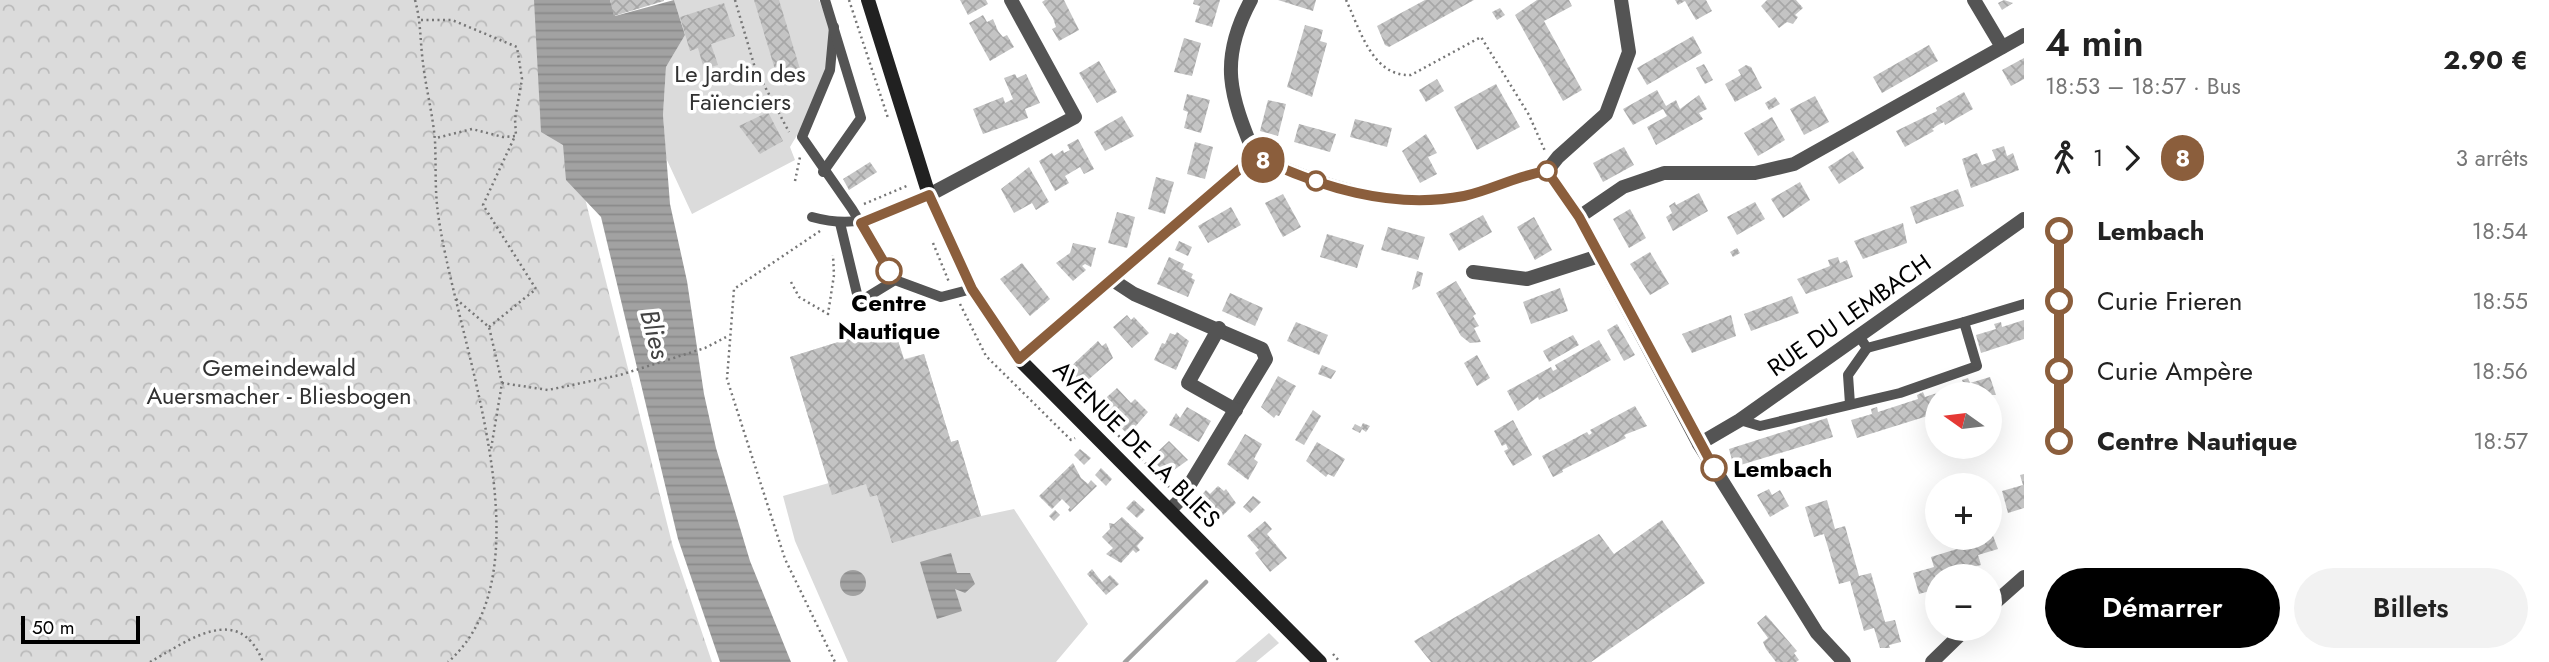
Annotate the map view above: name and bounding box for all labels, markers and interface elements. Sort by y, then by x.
text: 4 min [2045,15,2144,70]
text: 2.90 € [2443,41,2528,79]
park label: Le Jardin des Faïenciers [674,56,806,119]
text: 18:53 – 18:57 · Bus [2045,69,2241,103]
line badge: 8 [1240,137,1286,183]
icon: walk [2045,139,2083,177]
icon: forward [2113,139,2151,177]
text: 8 [2175,140,2190,175]
text: 1 [2093,141,2103,175]
text: 3 arrêts [2455,141,2528,175]
text: 8 [1255,142,1271,177]
unlabelled marker [1537,161,1557,181]
unlabelled marker [1306,171,1326,191]
text: Lembach [2097,212,2205,250]
text: 18:54 [2472,214,2528,248]
street label: RUE DU LEMBACH [1760,245,1938,385]
marker: Centre Nautique [876,258,902,284]
text: Curie Frieren [2097,282,2242,320]
text: 18:55 [2472,284,2528,318]
place label: Centre Nautique [838,285,940,348]
water label: Blies [630,305,680,364]
park label: Gemeindewald Auersmacher - Bliesbogen [146,350,412,413]
street label: AVENUE DE LA BLIES [1045,352,1229,536]
text: Curie Ampère [2097,352,2253,390]
text: 18:56 [2472,354,2528,388]
north arrow [1925,382,2002,458]
map controls [1925,382,2002,641]
text: Centre Nautique [2097,422,2297,460]
text: 18:57 [2473,424,2528,458]
place label: Lembach [1733,451,1832,486]
marker: Lembach [1701,455,1727,481]
button: + [1925,473,2002,550]
button: − [1925,564,2002,641]
button: Démarrer [2045,568,2280,648]
button: Billets [2294,568,2528,648]
scale bar [21,613,140,645]
text: 50 m [32,614,75,641]

